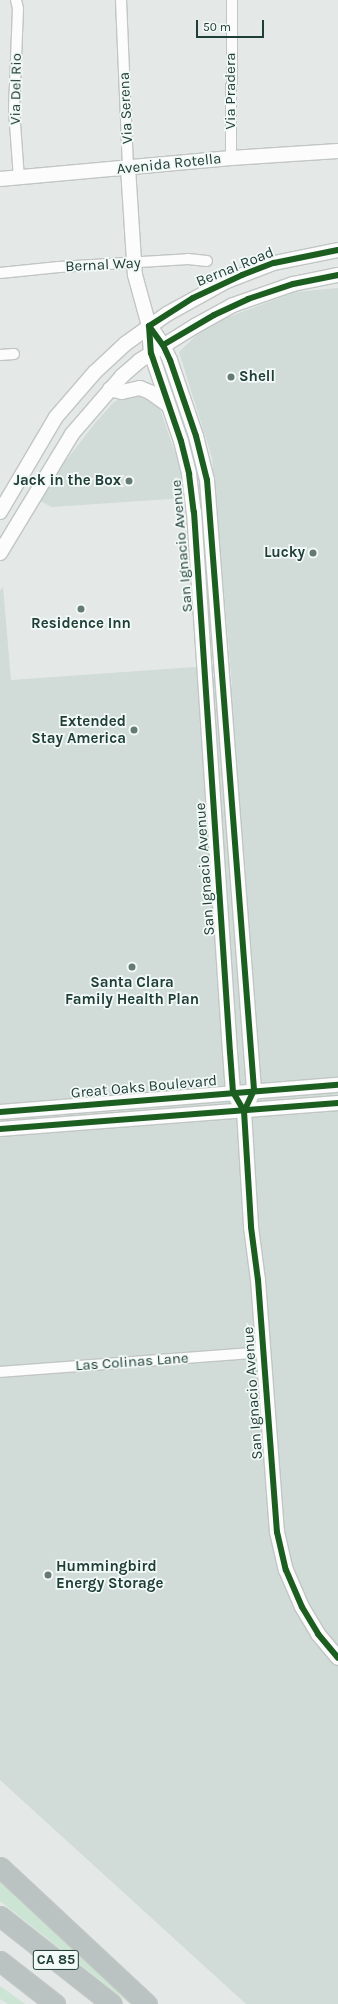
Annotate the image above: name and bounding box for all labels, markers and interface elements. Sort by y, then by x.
scale bar [198,12,266,38]
text: 50 m [203,20,231,34]
street label: Via Del Rio [6,53,26,125]
street label: Via Pradera [222,53,240,129]
street label: Via Serena [115,72,137,144]
street label: Avenida Rotella [116,150,222,178]
street label: Bernal Road [194,243,276,291]
street label: Bernal Way [65,254,141,276]
place label: Shell [239,368,275,386]
marker: Shell [226,372,236,382]
place label: Jack in the Box [13,472,121,490]
marker: Jack in the Box [124,476,134,486]
street label: San Ignacio Avenue [167,479,197,613]
place label: Lucky [264,544,305,562]
marker: Lucky [308,548,318,558]
marker: Residence Inn [76,604,86,614]
place label: Residence Inn [31,615,131,633]
place label: Extended Stay America [31,712,126,747]
marker: Extended Stay America [129,725,139,735]
street label: San Ignacio Avenue [191,802,219,936]
marker: Santa Clara Family Health Plan [127,962,137,972]
place label: Santa Clara Family Health Plan [65,973,199,1008]
street label: Great Oaks Boulevard [70,1072,218,1102]
street label: San Ignacio Avenue [239,1326,267,1460]
street label: Las Colinas Lane [75,1349,189,1375]
place label: Hummingbird Energy Storage [56,1557,163,1592]
marker: Hummingbird Energy Storage [43,1570,53,1580]
road number: CA 85 [32,1948,80,1972]

